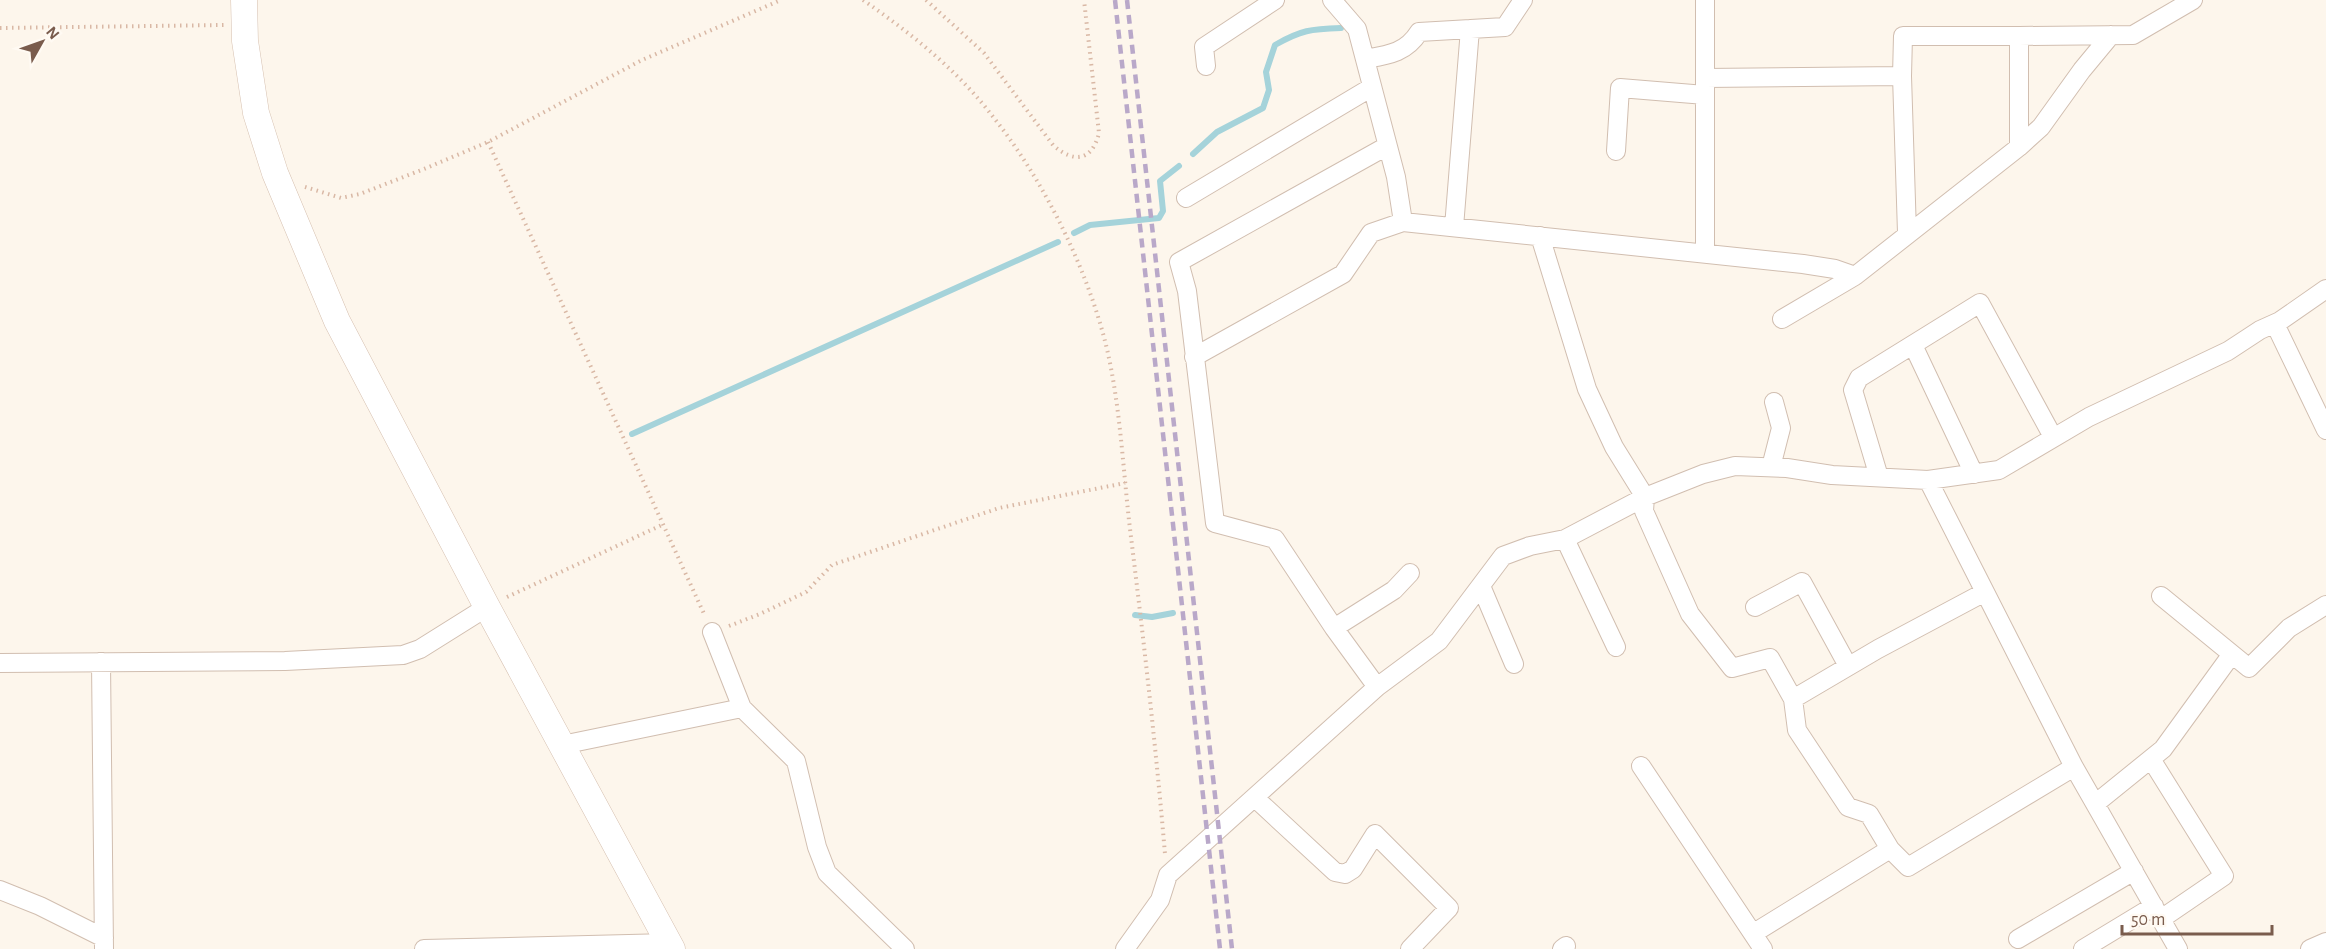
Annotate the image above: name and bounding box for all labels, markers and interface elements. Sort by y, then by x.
north arrow [12,12,72,72]
text: N [43,24,62,42]
scale bar [2122,898,2272,936]
text: 50 m [2131,911,2165,929]

